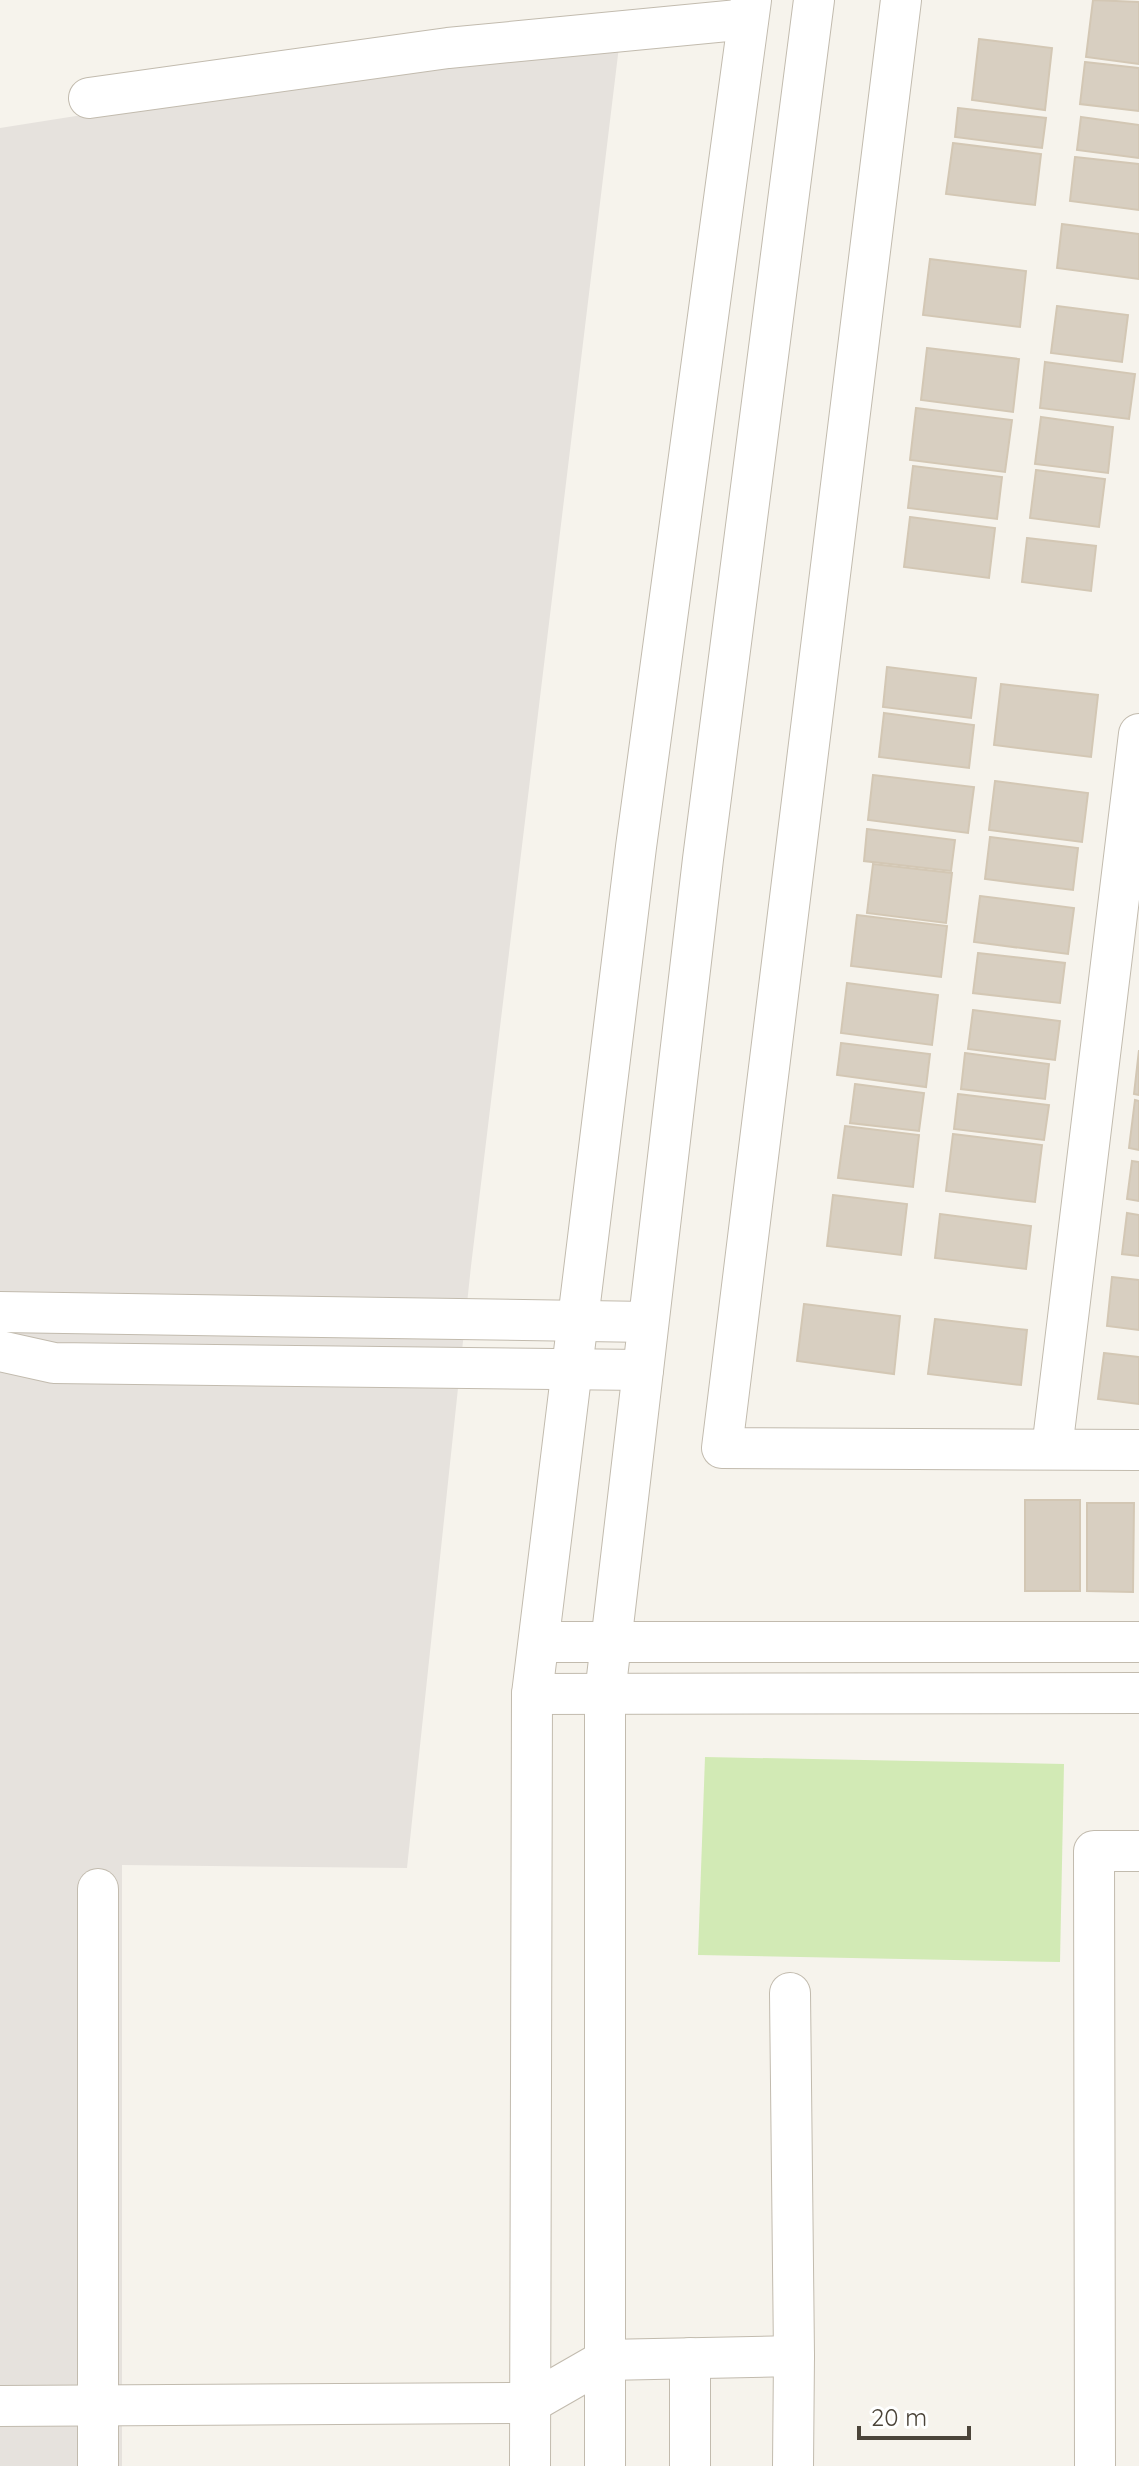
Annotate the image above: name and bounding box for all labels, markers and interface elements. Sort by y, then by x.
scale bar [859,2390,969,2440]
text: 20 m [871,2402,927,2432]

